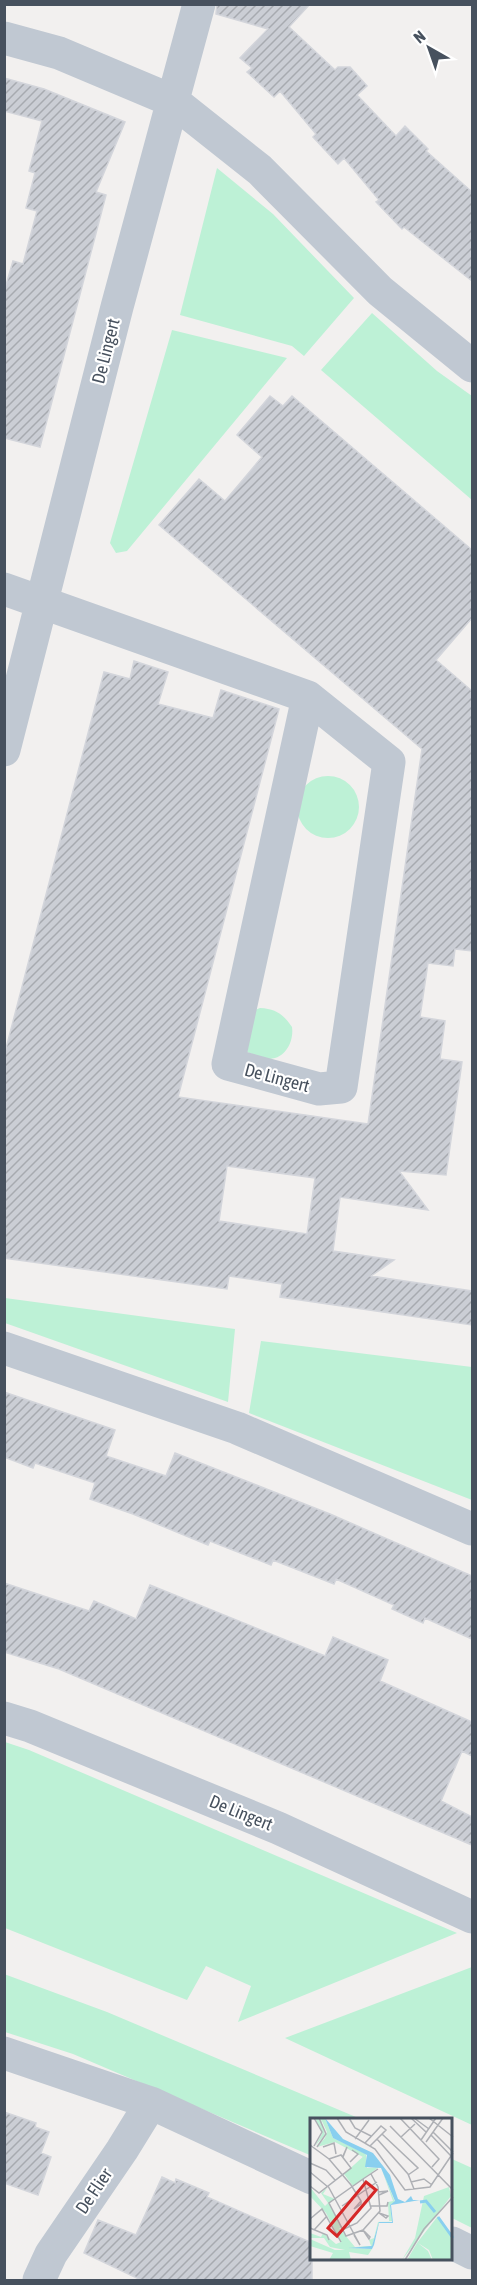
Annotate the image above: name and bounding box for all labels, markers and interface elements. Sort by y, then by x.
north arrow [399,18,459,78]
text: N [410,27,429,46]
street label: De Lingert [87,316,124,386]
street label: De Lingert [242,1059,312,1096]
street label: De Lingert [206,1790,276,1835]
inset map [310,2118,453,2261]
street label: De Flier [71,2163,117,2217]

